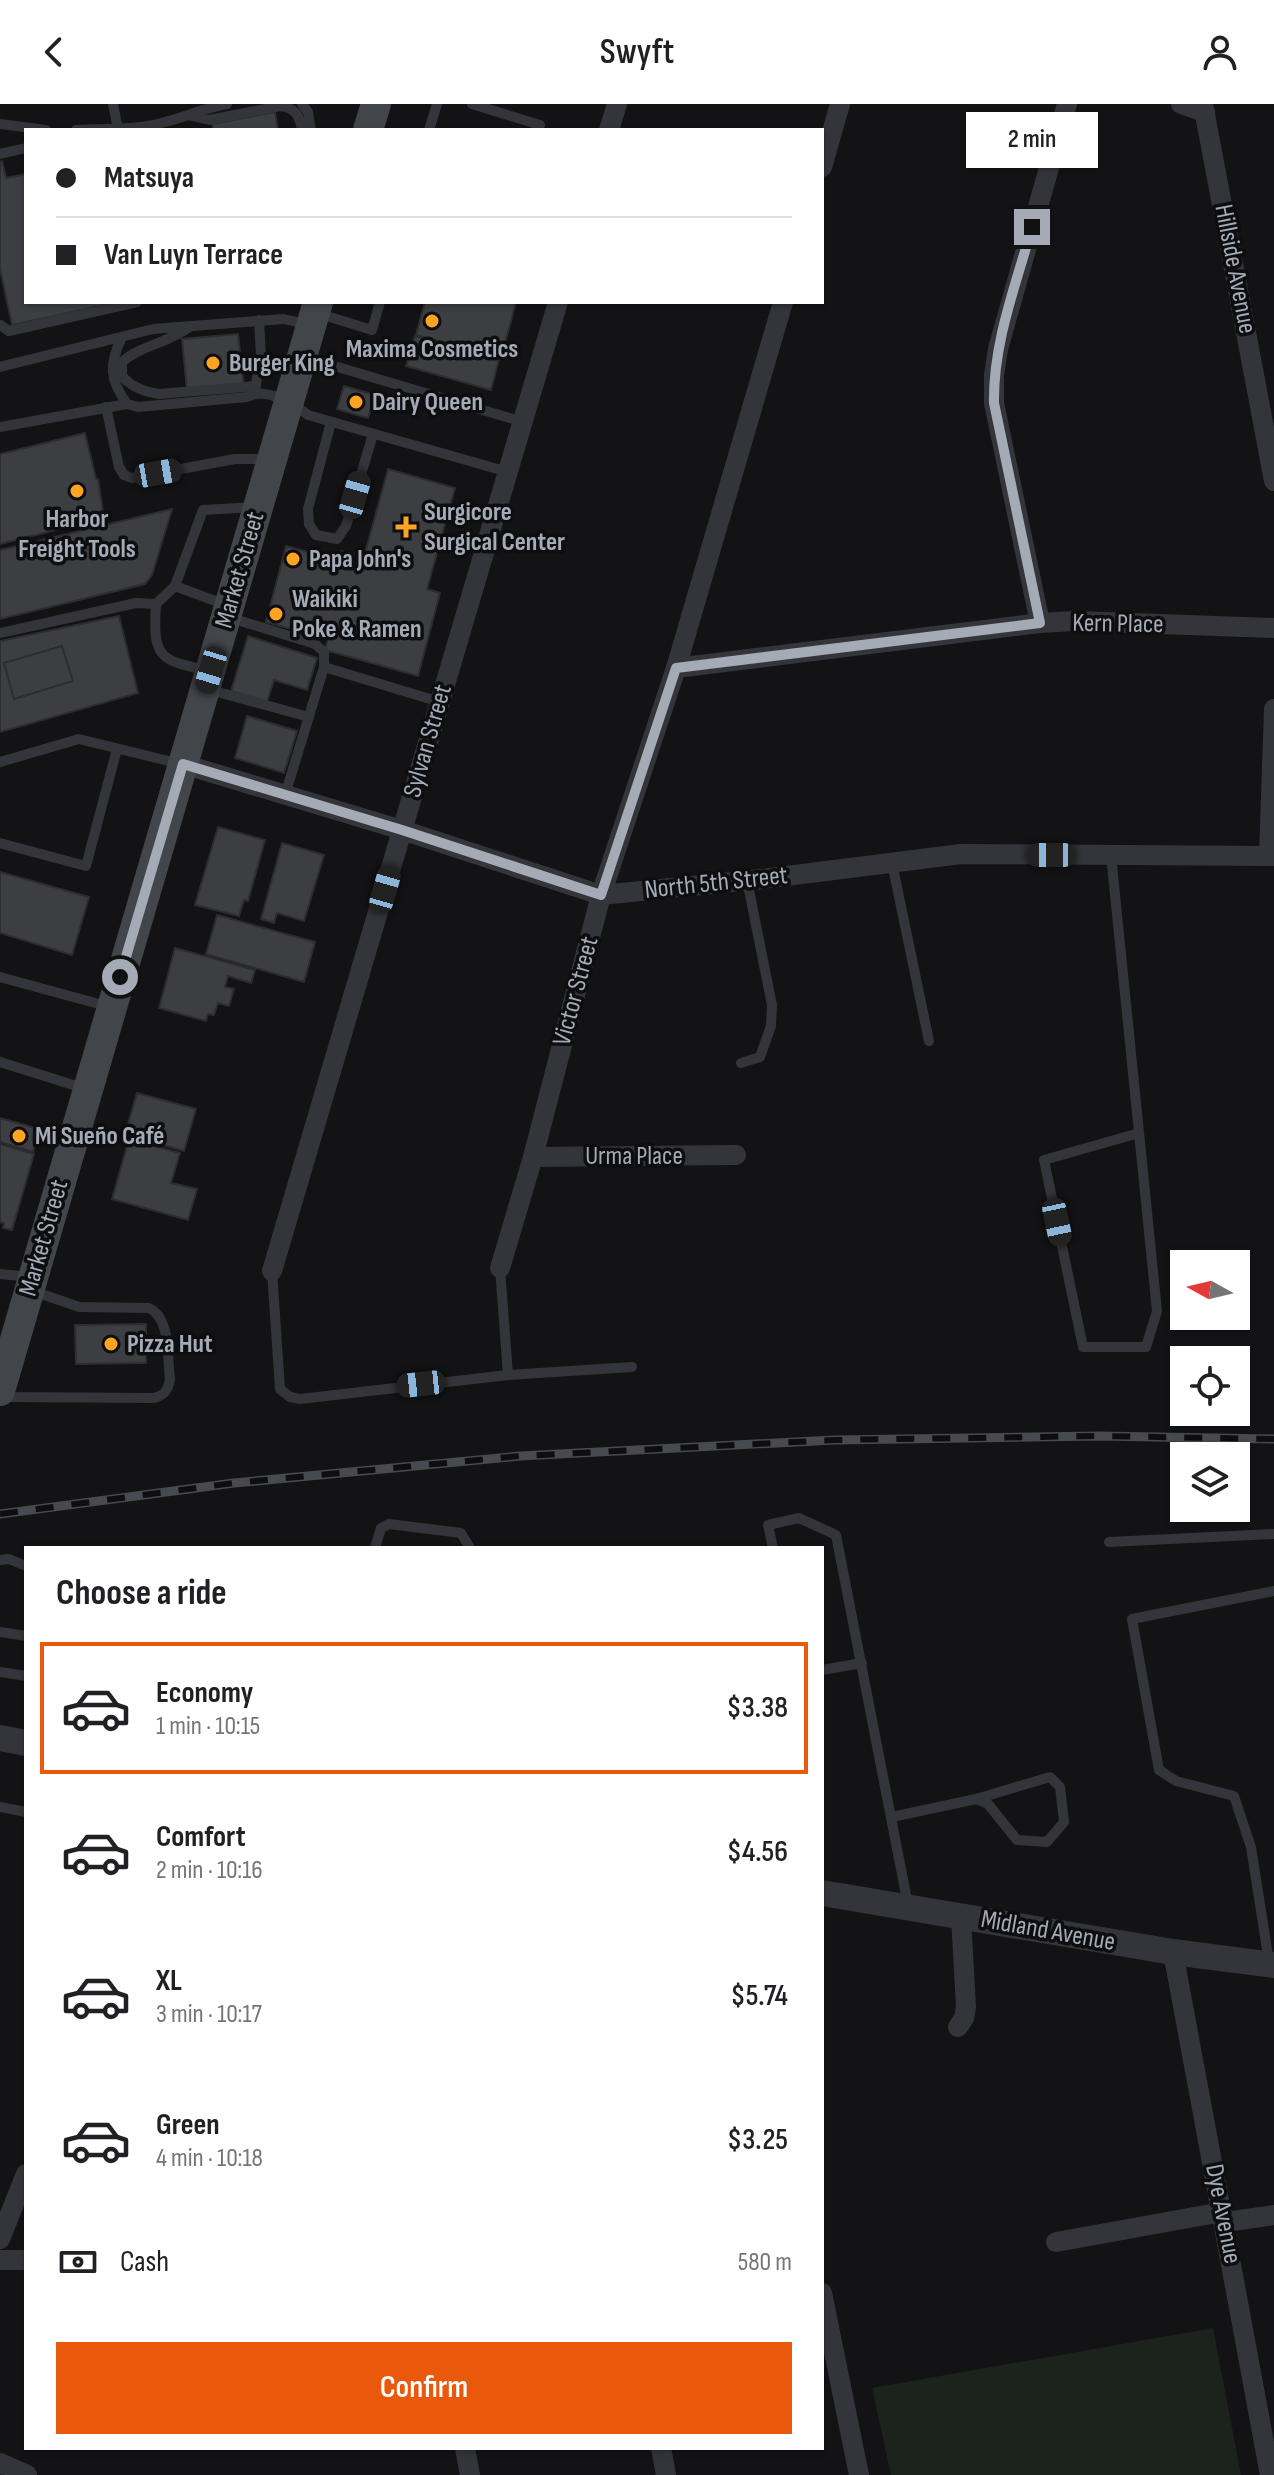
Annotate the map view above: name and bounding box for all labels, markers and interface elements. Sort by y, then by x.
icon: back [32,30,76,74]
icon: person [1198,30,1242,74]
text: Swyft [600,31,674,74]
callout: 2 min [966,111,1098,167]
text: 2 min [1008,124,1056,155]
text: Matsuya [104,160,194,196]
street label: Hillside Avenue [1207,202,1263,336]
route end [1014,209,1050,245]
text: Van Luyn Terrace [104,237,283,273]
marker: Maxima Cosmetics [423,312,441,330]
place label: Maxima Cosmetics [346,334,518,365]
place label: Burger King [229,348,335,379]
marker: Burger King [204,354,222,372]
place label: Dairy Queen [372,387,483,418]
marker: Dairy Queen [347,393,365,411]
car [132,457,184,489]
car [337,469,373,521]
marker: Harbor Freight Tools [68,482,86,500]
place label: Surgicore Surgical Center [424,497,565,558]
place label: Harbor Freight Tools [18,504,136,565]
street label: Market Street [209,508,271,632]
marker: Surgicore Surgical Center [395,516,417,538]
place label: Papa John's [309,544,411,575]
marker: Papa John's [284,550,302,568]
place label: Waikiki Poke & Ramen [292,584,422,645]
marker: Waikiki Poke & Ramen [267,605,285,623]
street label: Kern Place [1072,608,1164,640]
car [193,644,229,696]
street label: Sylvan Street [397,681,459,801]
car [1027,843,1075,867]
street label: North 5th Street [643,860,789,906]
car [367,863,403,915]
street label: Victor Street [547,933,605,1049]
route start [102,959,138,995]
place label: Mi Sueño Café [35,1121,164,1152]
marker: Mi Sueño Café [10,1127,28,1145]
street label: Urma Place [585,1141,683,1172]
street label: Market Street [13,1176,75,1300]
car [1040,1196,1074,1248]
north arrow [1170,1250,1250,1330]
map controls [1170,1250,1250,1522]
place label: Pizza Hut [127,1329,213,1360]
marker: Pizza Hut [102,1335,120,1353]
button: locate [1170,1346,1250,1426]
car [396,1370,446,1398]
button: layers [1170,1442,1250,1522]
text: Choose a ride [56,1572,227,1615]
icon: car [60,1672,132,1744]
text: Economy [156,1675,253,1711]
text: $3.38 [727,1690,788,1726]
text: 1 min · 10:15 [156,1711,260,1742]
icon: car [60,1816,132,1888]
text: Comfort [156,1819,246,1855]
text: $4.56 [727,1834,788,1870]
text: 2 min · 10:16 [156,1855,263,1886]
street label: Midland Avenue [979,1904,1117,1958]
icon: car [60,1960,132,2032]
text: XL [156,1963,182,1999]
text: $5.74 [731,1978,788,2014]
text: 3 min · 10:17 [156,1999,262,2030]
icon: car [60,2104,132,2176]
text: Green [156,2107,220,2143]
text: $3.25 [727,2122,788,2158]
text: 4 min · 10:18 [156,2143,263,2174]
street label: Dye Avenue [1198,2162,1248,2266]
icon: cash [56,2240,100,2284]
text: Cash [120,2244,169,2280]
text: 580 m [738,2247,792,2278]
button: Confirm [56,2342,792,2434]

